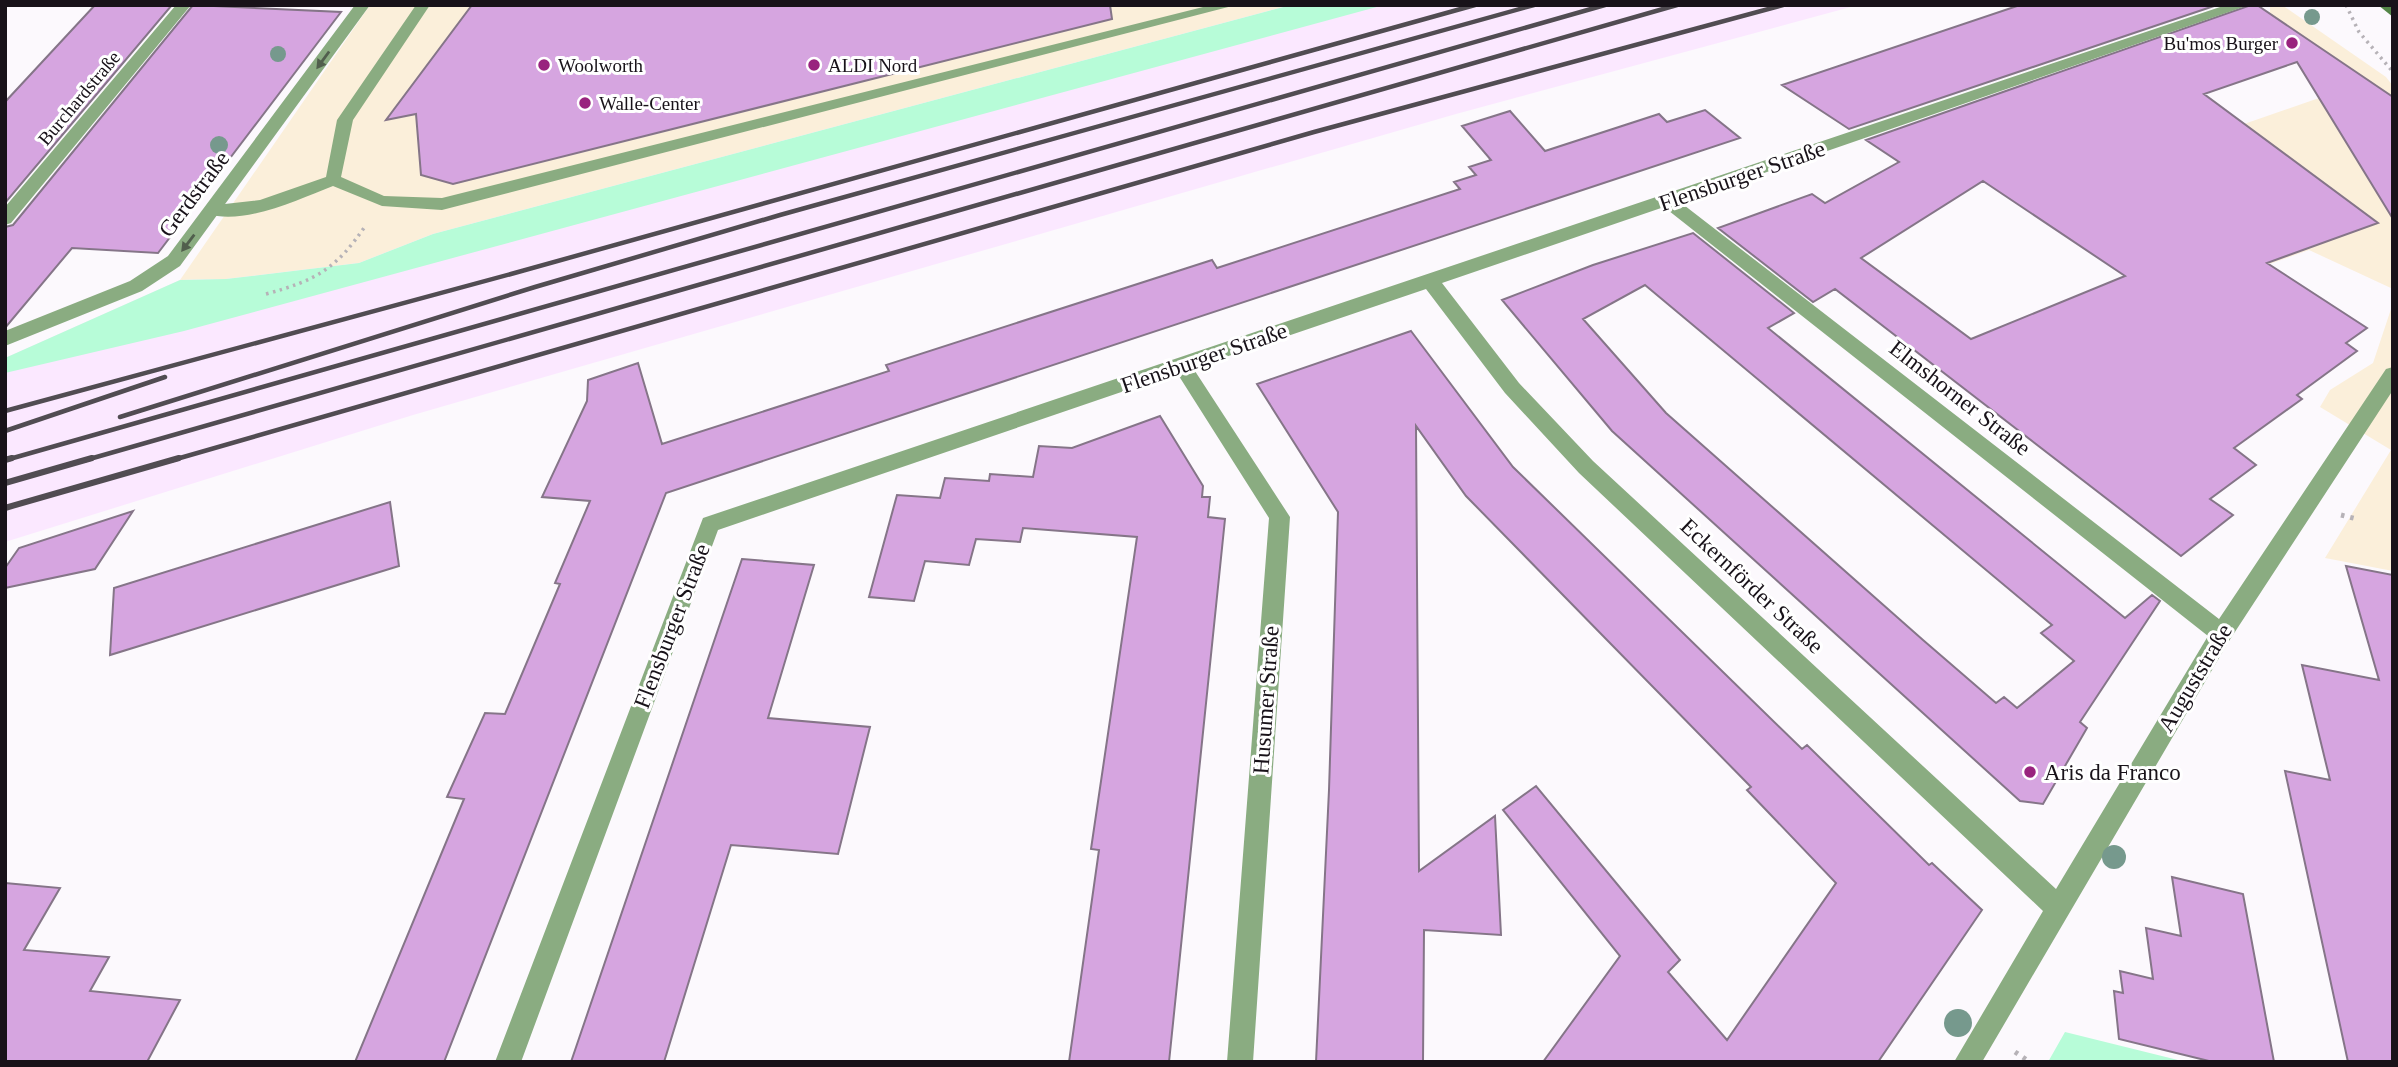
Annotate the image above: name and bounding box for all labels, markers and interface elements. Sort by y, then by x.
place label: Bu'mos Burger [2164,33,2279,54]
marker: Bu'mos Burger [2284,35,2300,51]
street label: Burchardstraße [34,47,124,149]
one-way arrow [316,51,330,69]
place label: Woolworth [558,55,644,76]
place label: ALDI Nord [828,55,918,76]
marker: Woolworth [536,57,552,73]
marker: ALDI Nord [806,57,822,73]
place label: Walle-Center [599,93,700,114]
marker: Walle-Center [577,95,593,111]
street label: Flensburger Straße [1656,136,1828,216]
street label: Gerdstraße [154,146,234,242]
one-way arrow [181,234,195,253]
street label: Flensburger Straße [1118,318,1290,398]
street label: Elmshorner Straße [1885,335,2035,461]
street label: Eckernförder Straße [1676,513,1828,659]
street label: Flensburger Straße [629,540,715,712]
street label: Auguststraße [2153,620,2237,736]
street label: Husumer Straße [1248,625,1284,775]
place label: Aris da Franco [2044,760,2181,785]
marker: Aris da Franco [2022,764,2038,780]

